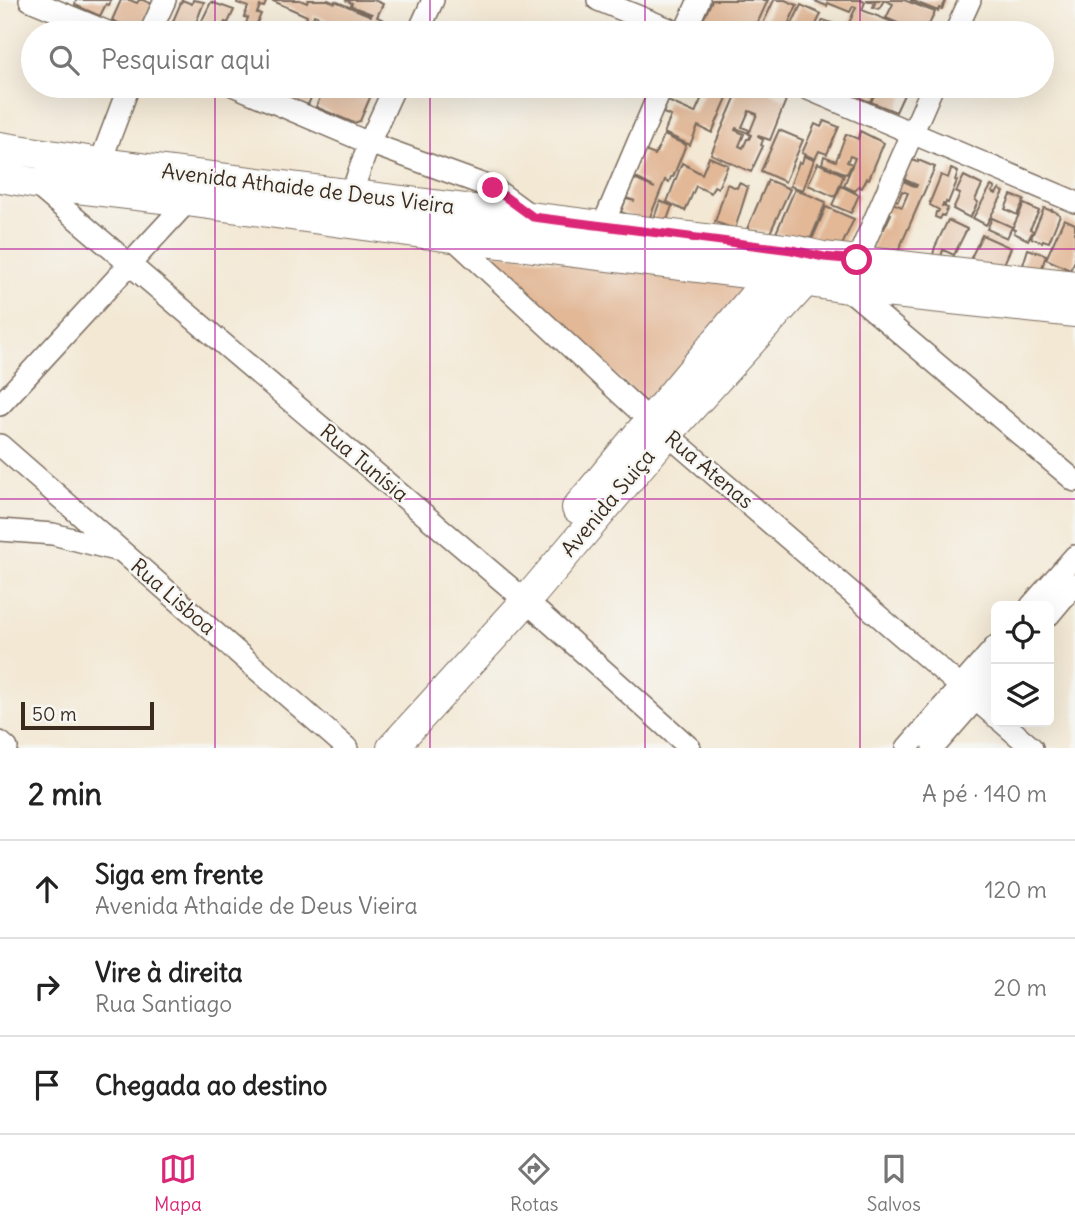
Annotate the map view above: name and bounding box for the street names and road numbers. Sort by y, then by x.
street label: Avenida Athaide de Deus Vieira [160,157,456,220]
street label: Rua Tunísia [315,418,414,507]
street label: Rua Atenas [659,425,759,515]
street label: Avenida Suiça [555,443,660,562]
street label: Rua Lisboa [125,552,221,641]

